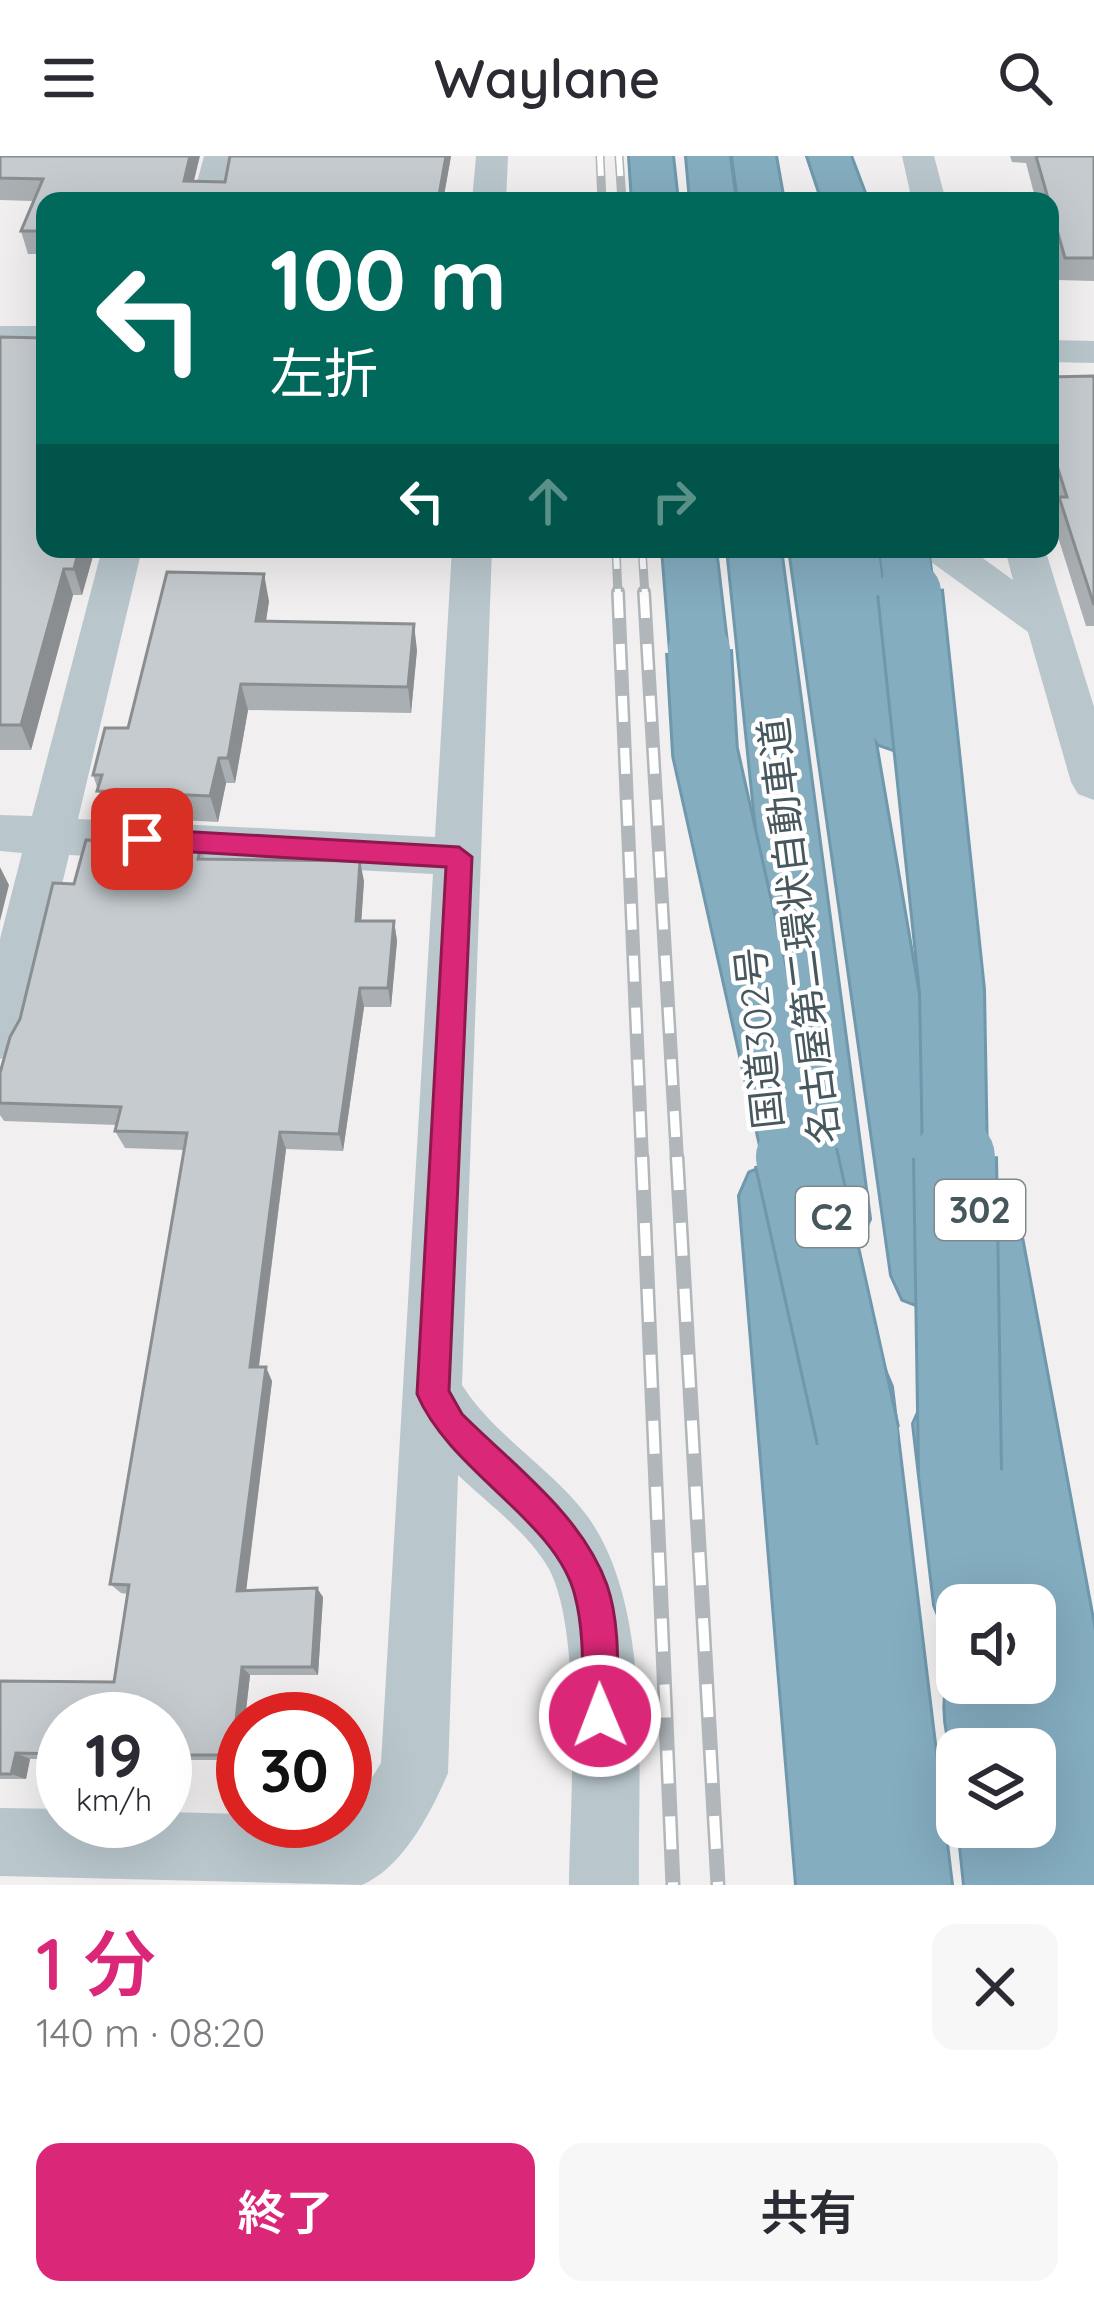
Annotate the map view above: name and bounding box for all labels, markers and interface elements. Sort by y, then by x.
text: Waylane [434,44,660,112]
icon: menu [36,45,102,111]
icon: search [992,45,1058,111]
text: 100 m [270,226,507,331]
icon: left [72,240,228,396]
text: 左折 [270,339,378,407]
icon: left [389,468,455,534]
icon: ahead [515,468,581,534]
icon: right [641,468,707,534]
street label: 名古屋第二環状自動車道 [748,715,849,1147]
pin [91,788,193,890]
icon: arrive [109,806,175,872]
street label: 国道302号 [725,945,792,1131]
road number: 302 [935,1180,1025,1240]
road number: C2 [796,1187,868,1247]
map controls [936,1584,1056,1848]
button: sound [936,1584,1056,1704]
position arrow [537,1653,663,1779]
speed limit sign: 30 [216,1692,372,1848]
text: 19 [85,1717,143,1792]
button: layers [936,1728,1056,1848]
text: km/h [76,1781,152,1819]
text: 1 分 [36,1918,156,2008]
button: close [932,1924,1058,2050]
text: 140 m · 08:20 [36,2008,265,2057]
button: 終了 [36,2143,535,2281]
button: 共有 [559,2143,1058,2281]

